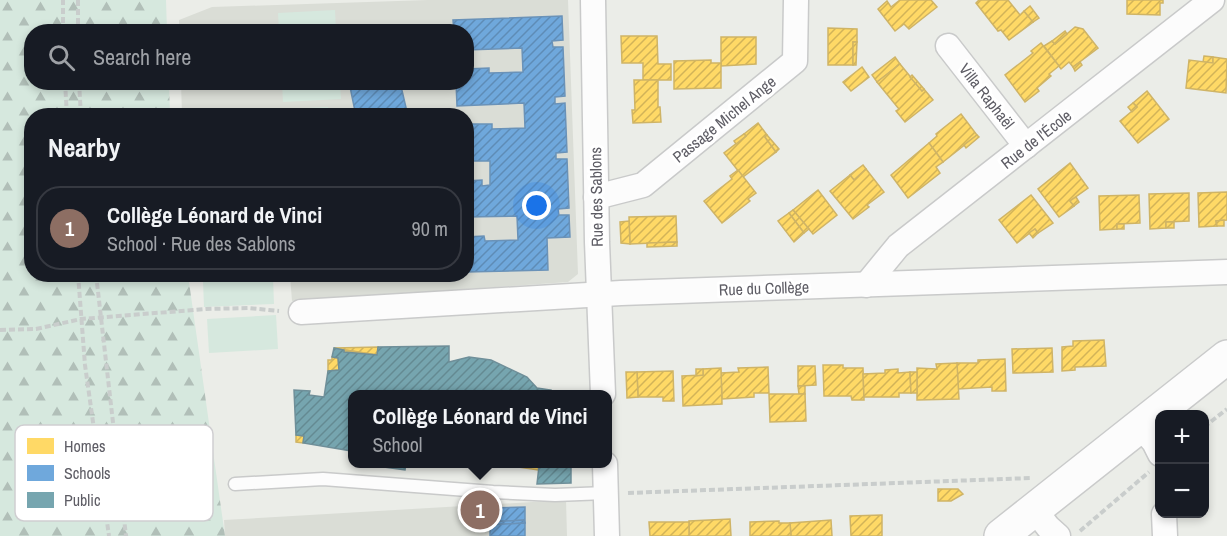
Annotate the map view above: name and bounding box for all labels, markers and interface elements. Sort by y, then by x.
search box [24,24,474,90]
icon: search [45,41,78,74]
text: Search here [93,42,191,72]
street label: Villa Raphaël [954,59,1020,133]
street label: Passage Michel Ange [668,71,780,167]
street label: Rue de l'École [996,104,1076,174]
text: Nearby [48,130,120,165]
street label: Rue des Sablons [584,147,608,247]
your location [522,191,551,220]
text: Collège Léonard de Vinci [107,200,322,230]
text: 1 [65,215,74,242]
text: 90 m [412,215,448,242]
text: School · Rue des Sablons [107,230,296,257]
street label: Rue du Collège [718,275,810,301]
popup [348,390,612,468]
text: Collège Léonard de Vinci [372,401,588,431]
map controls [1155,410,1209,518]
button: + [1155,410,1209,464]
legend [15,425,213,521]
text: School [372,431,423,458]
text: Homes [64,435,106,457]
text: Schools [64,462,111,484]
button: − [1155,464,1209,518]
pin: 1 [460,488,500,532]
text: Public [64,489,101,511]

